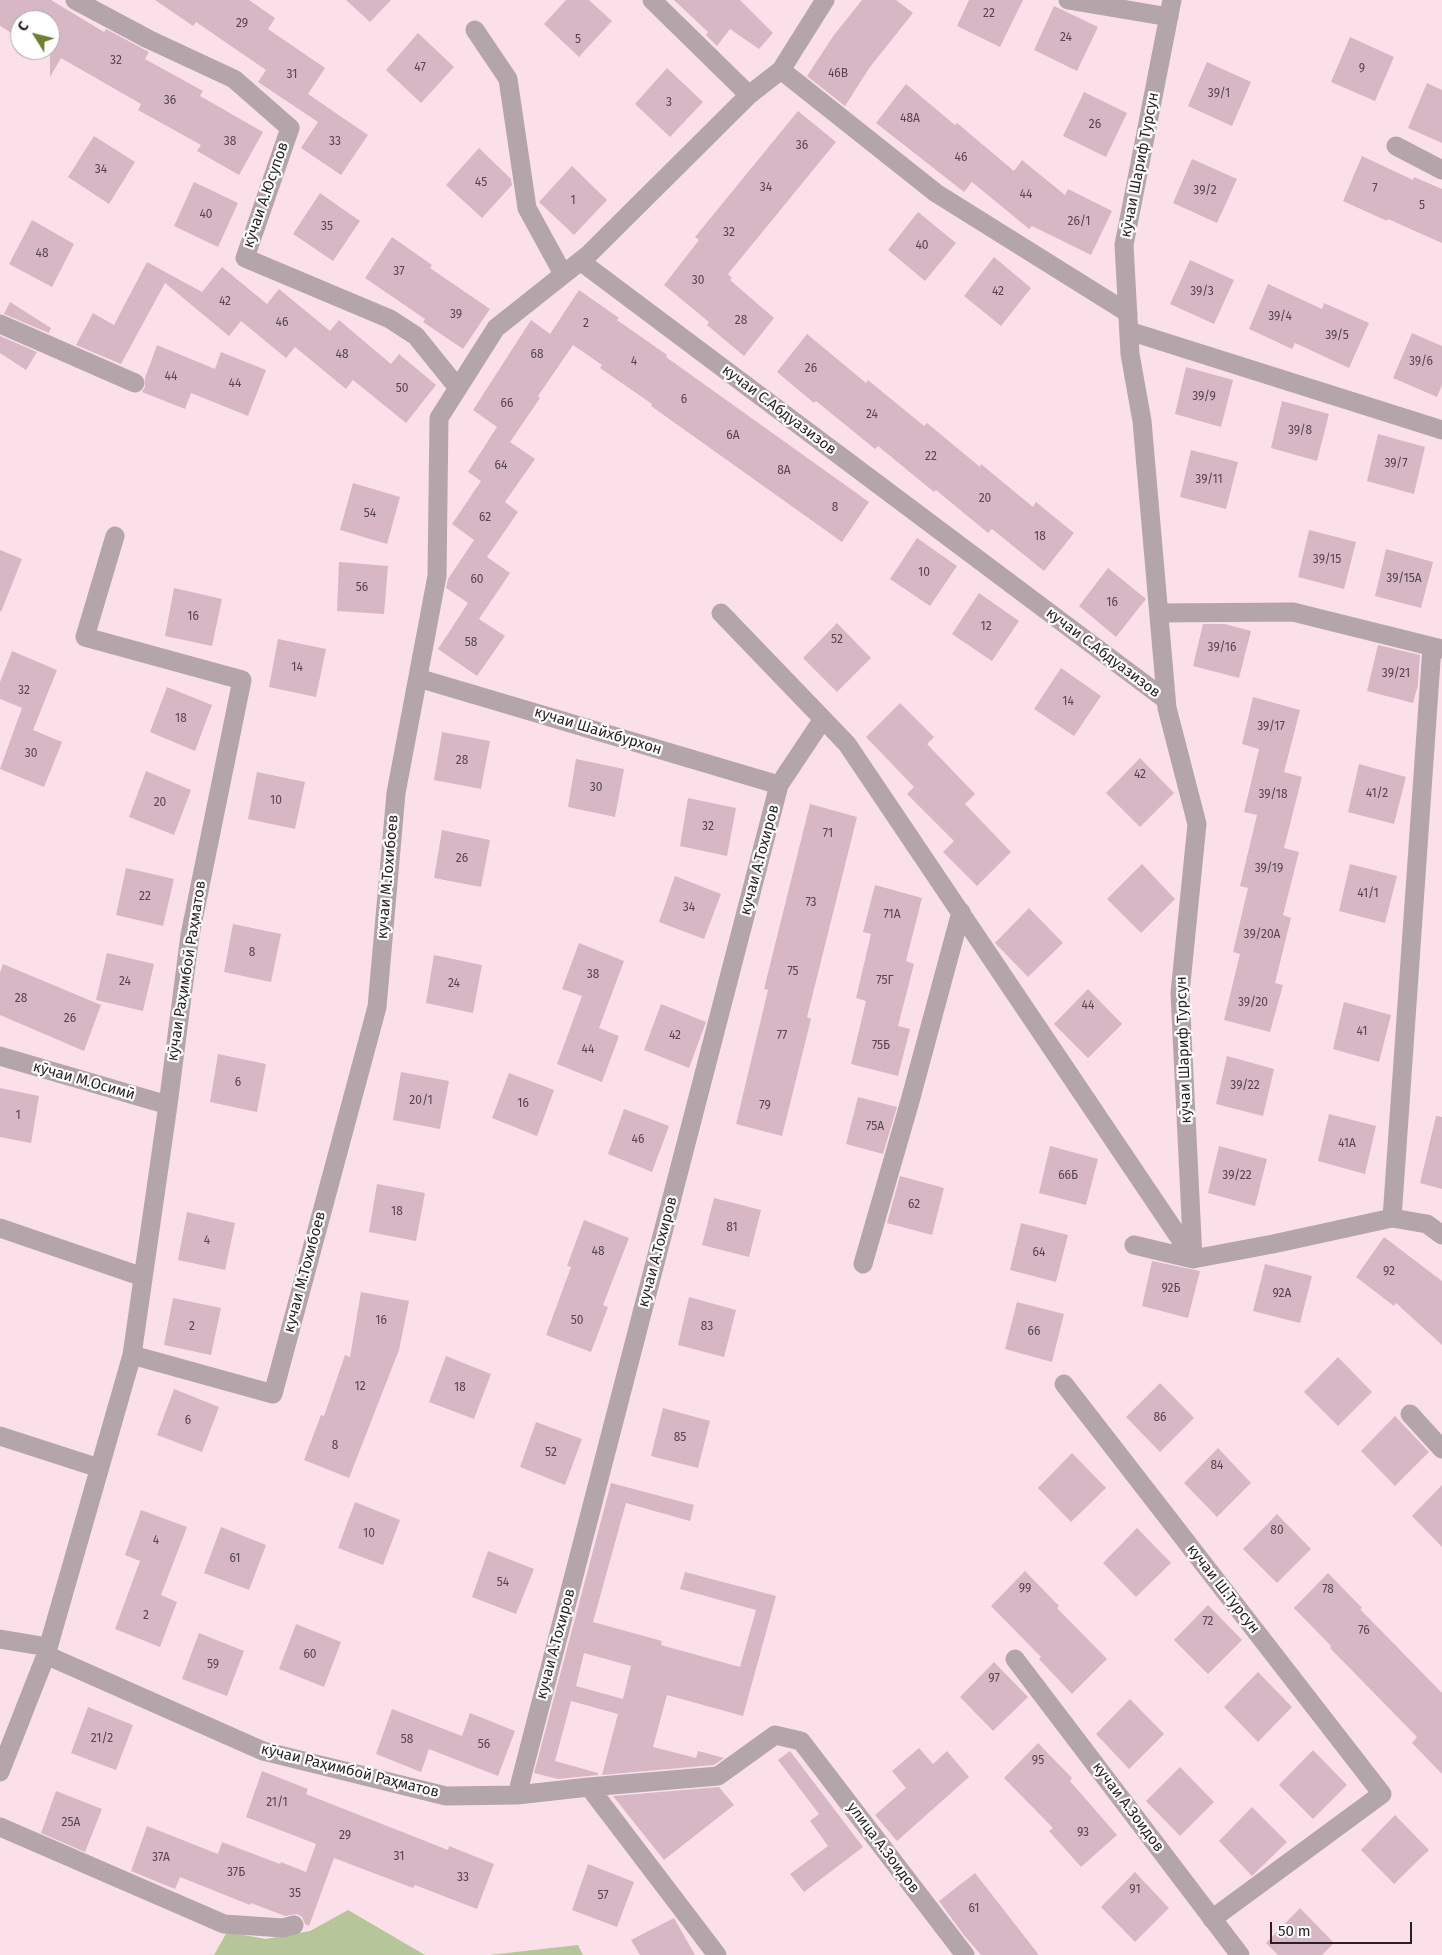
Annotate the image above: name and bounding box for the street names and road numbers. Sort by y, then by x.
street label: кӯчаи Шариф Турсун [1117,91,1163,239]
street label: кӯчаи А.Юсупов [239,140,293,250]
street label: кучаи С.Абдуазизов [718,361,840,459]
street label: кучаи С.Абдуазизов [1042,604,1164,702]
street label: кучаи Шайхбурхон [532,703,664,759]
street label: кучаи А.Тохиров [737,803,783,917]
street label: кучаи М.Тохибоев [374,814,402,940]
street label: кӯчаи Раҳимбой Раҳматов [164,879,210,1063]
street label: кӯчаи Шариф Турсун [1172,976,1196,1124]
street label: кӯчаи М.Осимӣ [31,1058,137,1104]
street label: кучаи А.Тохиров [635,1195,681,1309]
street label: кучаи М.Тохибоев [280,1209,330,1335]
street label: кучаи Ш.Турсун [1183,1541,1263,1637]
street label: кучаи А.Тохиров [533,1587,579,1701]
street label: кӯчаи Раҳимбой Раҳматов [259,1740,441,1802]
street label: кучаи А.Зоидов [1088,1758,1168,1856]
street label: улица А.Зоидов [843,1799,923,1897]

